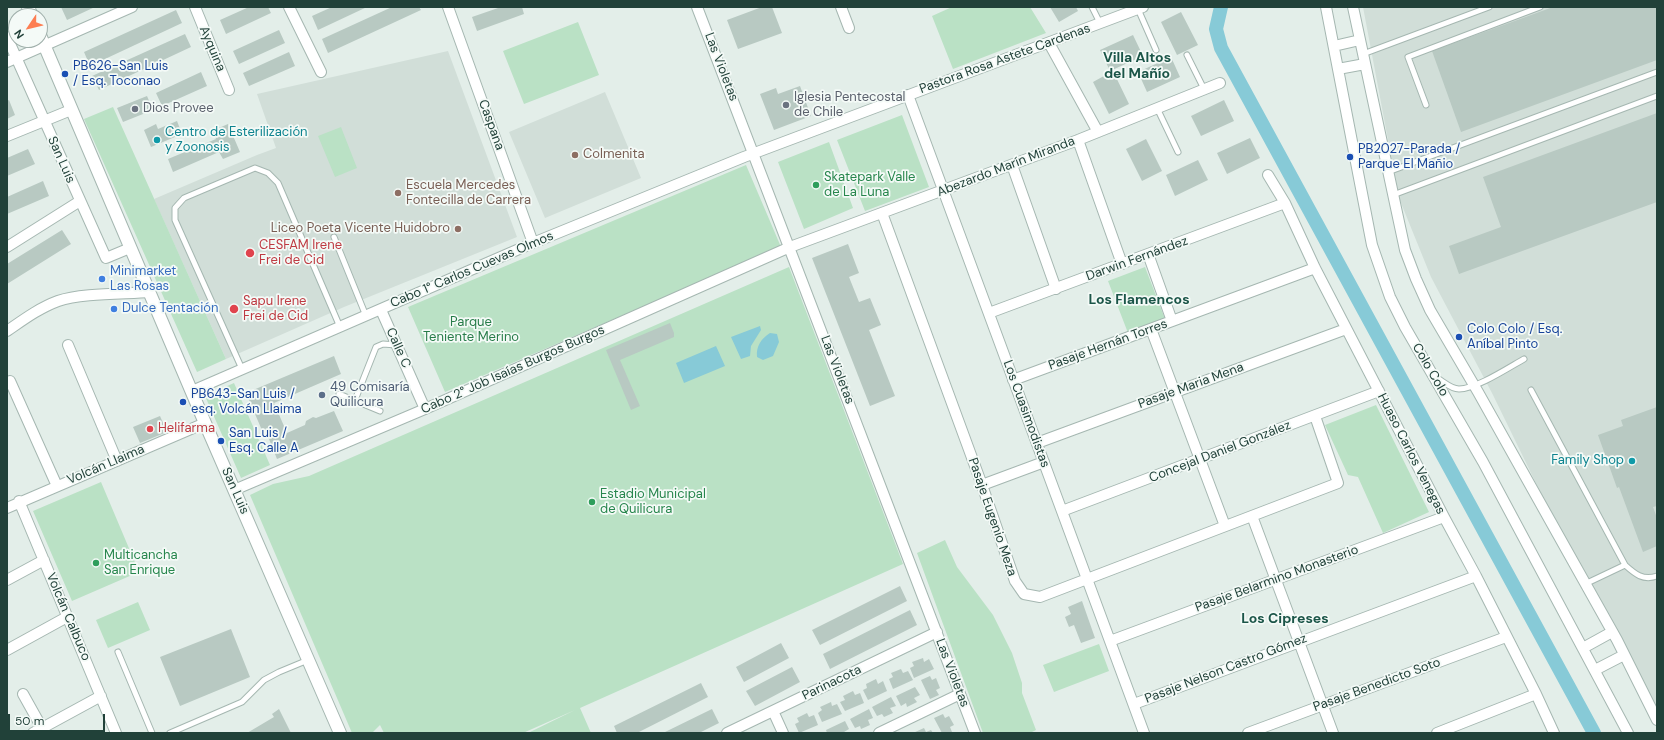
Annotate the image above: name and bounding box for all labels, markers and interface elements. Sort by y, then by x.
north arrow [8,8,48,48]
street label: Pastora Rosa Astete Cardenas [917,21,1093,97]
street label: Ayquina [195,24,229,74]
text: N [11,27,27,42]
street label: Las Violetas [701,31,741,103]
district label: Villa Altos del Mañío [1103,50,1171,82]
place label: PB626-San Luis / Esq. Toconao [73,59,168,90]
marker: PB626-San Luis / Esq. Toconao [60,69,70,79]
place label: Iglesia Pentecostal de Chile [794,90,906,121]
street label: Caspana [475,98,507,152]
marker: Iglesia Pentecostal de Chile [781,100,791,110]
place label: Dios Provee [143,101,214,117]
marker: Dios Provee [130,104,140,114]
place label: Centro de Esterilización y Zoonosis [165,125,308,156]
street label: San Luis [44,134,78,186]
street label: Abezardo Marín Miranda [935,134,1077,200]
marker: Centro de Esterilización y Zoonosis [152,135,162,145]
place label: PB2027-Parada / Parque El Mañio [1358,142,1460,173]
place label: Colmenita [583,147,645,163]
marker: Colmenita [570,150,580,160]
marker: PB2027-Parada / Parque El Mañio [1345,152,1355,162]
place label: Skatepark Valle de La Luna [824,170,915,201]
place label: Escuela Mercedes Fontecilla de Carrera [406,178,531,209]
marker: Skatepark Valle de La Luna [811,180,821,190]
marker: Escuela Mercedes Fontecilla de Carrera [393,188,403,198]
place label: Liceo Poeta Vicente Huidobro [271,221,450,237]
marker: Liceo Poeta Vicente Huidobro [453,224,463,234]
street label: Cabo 1° Carlos Cuevas Olmos [388,228,556,312]
street label: Darwin Fernández [1084,233,1190,285]
place label: CESFAM Irene Frei de Cid [259,238,342,269]
marker: CESFAM Irene Frei de Cid [244,247,256,259]
place label: Minimarket Las Rosas [110,264,176,295]
marker: Minimarket Las Rosas [97,274,107,284]
district label: Los Flamencos [1088,292,1190,308]
place label: Sapu Irene Frei de Cid [243,294,308,325]
place label: Dulce Tentación [122,301,218,317]
marker: Sapu Irene Frei de Cid [228,303,240,315]
marker: Dulce Tentación [109,304,119,314]
park label: Parque Teniente Merino [423,315,519,346]
street label: Pasaje Hernán Torres [1046,316,1170,374]
street label: Cabo 2° Job Isaías Burgos Burgos [419,322,607,418]
place label: Colo Colo / Esq. Aníbal Pinto [1467,322,1562,353]
street label: Calle C [382,325,414,371]
marker: Colo Colo / Esq. Aníbal Pinto [1454,332,1464,342]
street label: Las Violetas [817,334,857,406]
street label: Colo Colo [1409,341,1451,399]
street label: Los Cuasimodistas [999,358,1053,470]
street label: Pasaje Maria Mena [1136,360,1246,412]
place label: 49 Comisaría Quilicura [330,380,410,411]
place label: PB643-San Luis / esq. Volcán Llaima [191,387,302,418]
marker: 49 Comisaría Quilicura [317,390,327,400]
street label: Huaso Carlos Venegas [1374,391,1448,517]
marker: PB643-San Luis / esq. Volcán Llaima [178,397,188,407]
street label: Concejal Daniel González [1147,418,1293,486]
place label: Helifarma [158,421,215,437]
marker: Helifarma [145,424,155,434]
place label: San Luis / Esq. Calle A [229,426,299,457]
marker: San Luis / Esq. Calle A [216,436,226,446]
street label: Volcán Llaima [65,442,147,488]
place label: Family Shop [1551,453,1624,469]
street label: Pasaje Eugenio Meza [964,456,1020,578]
marker: Family Shop [1627,456,1637,466]
street label: San Luis [218,465,252,517]
place label: Estadio Municipal de Quilicura [600,487,706,518]
marker: Estadio Municipal de Quilicura [587,497,597,507]
street label: Pasaje Belarmino Monasterio [1193,542,1361,616]
place label: Multicancha San Enrique [104,548,177,579]
marker: Multicancha San Enrique [91,558,101,568]
street label: Volcán Calbuco [42,571,94,663]
district label: Los Cipreses [1241,611,1329,627]
street label: Pasaje Nelson Castro Gómez [1143,631,1309,707]
street label: Las Violetas [932,637,972,709]
street label: Pasaje Benedicto Soto [1311,655,1443,715]
street label: Parinacota [800,662,864,704]
scale bar [10,706,107,732]
text: 50 m [15,713,44,729]

